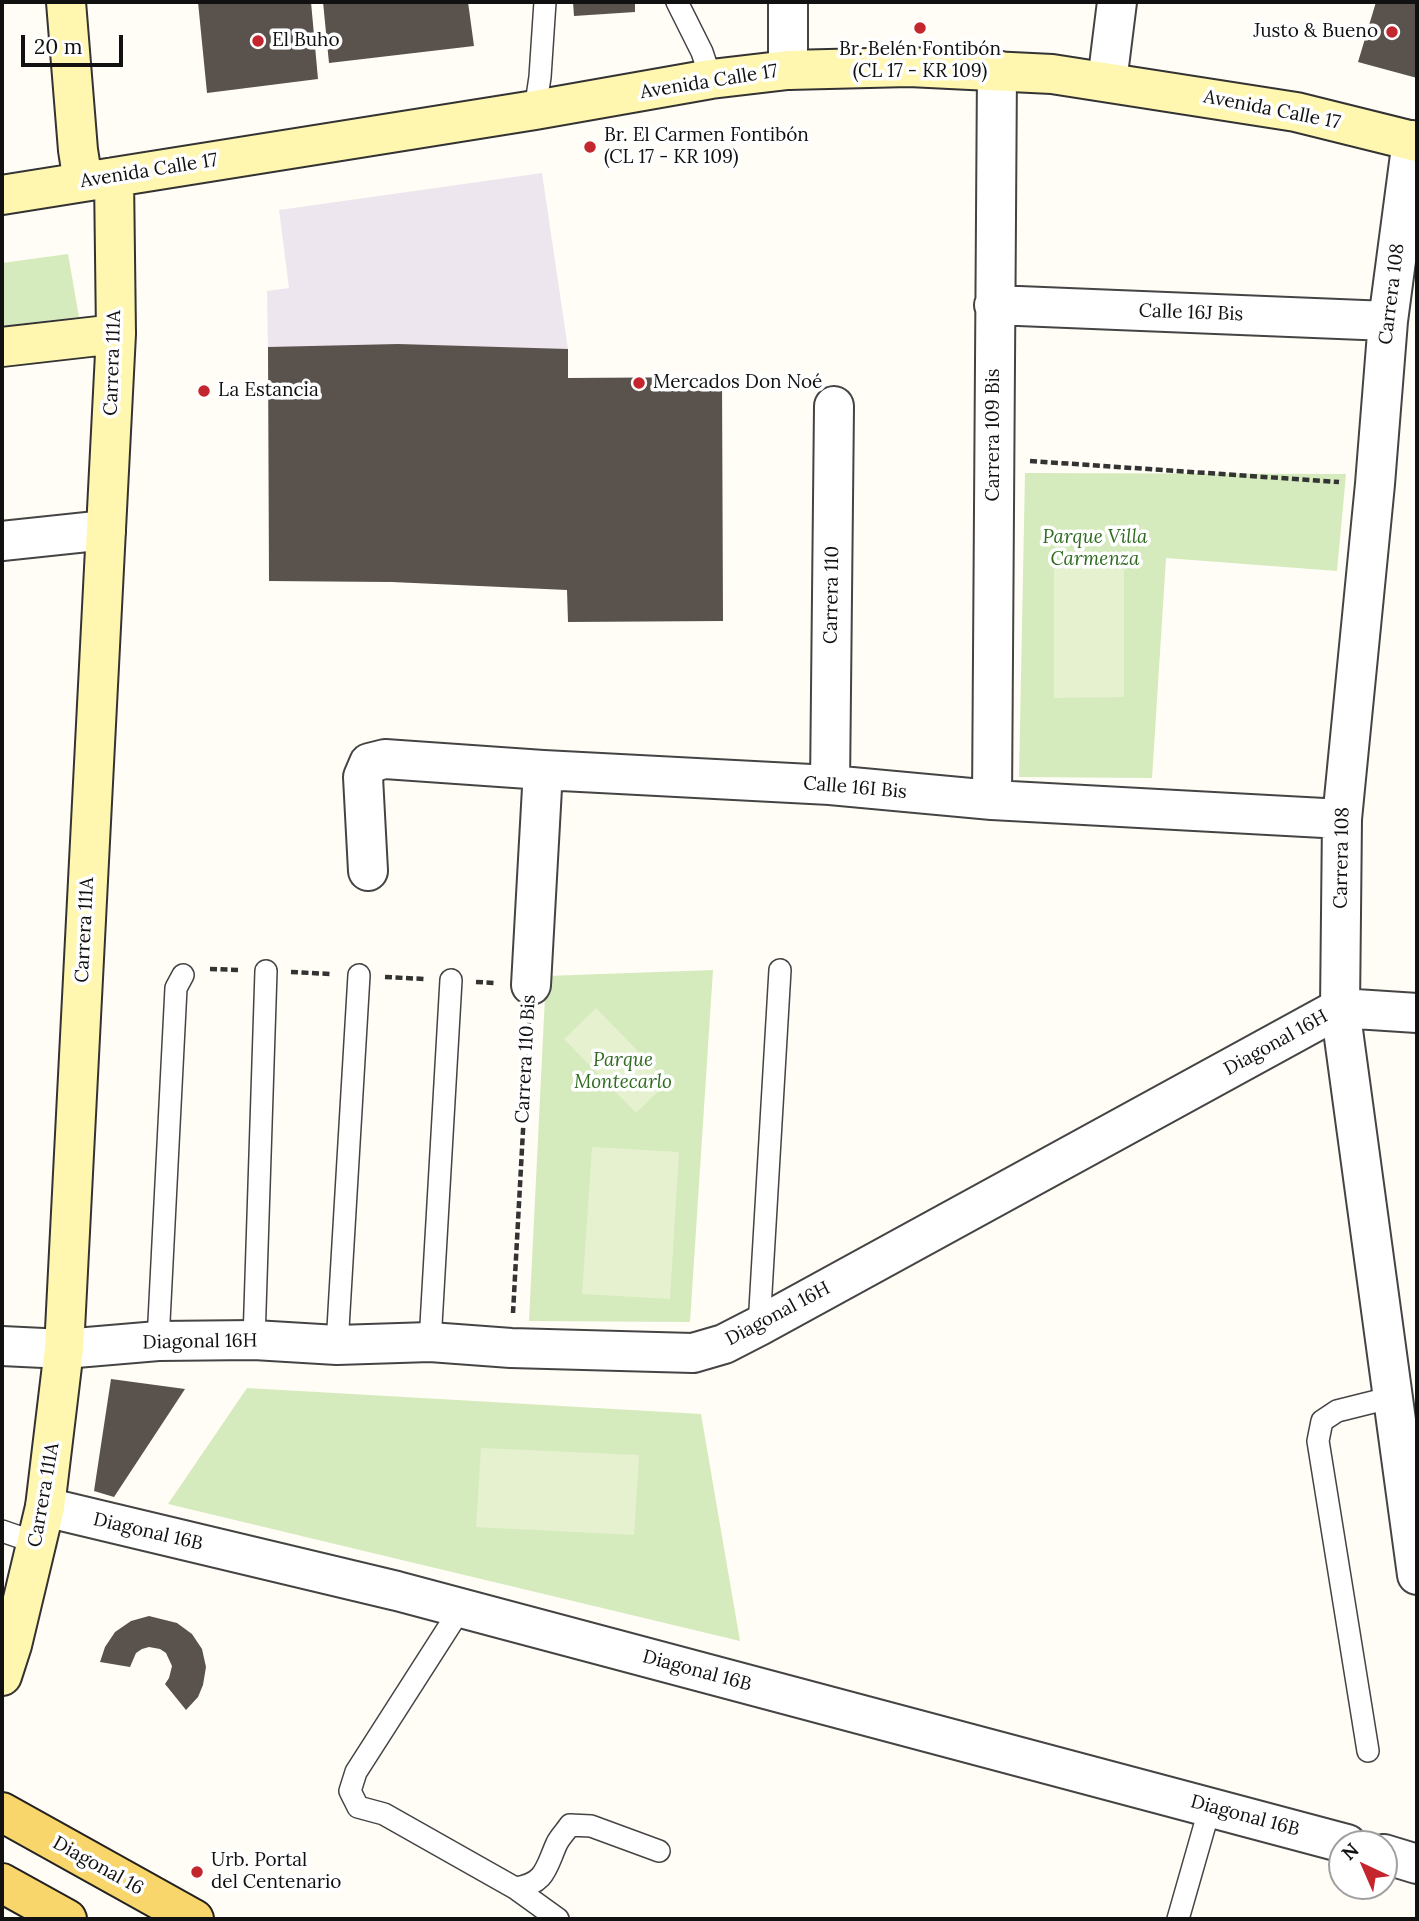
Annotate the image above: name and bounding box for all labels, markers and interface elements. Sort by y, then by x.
marker: Br. Belén Fontibón (CL 17 - KR 109) [912,20,928,36]
scale bar [24,21,126,65]
place label: Justo & Bueno [1253,21,1378,43]
marker: Justo & Bueno [1384,24,1400,40]
place label: El Buho [272,30,340,52]
text: 20 m [34,33,83,60]
marker: El Buho [250,33,266,49]
place label: Br. Belén Fontibón (CL 17 - KR 109) [839,39,1001,83]
street label: Avenida Calle 17 [639,60,779,104]
street label: Avenida Calle 17 [1202,86,1342,134]
place label: Br. El Carmen Fontibón (CL 17 - KR 109) [604,125,809,169]
marker: Br. El Carmen Fontibón (CL 17 - KR 109) [582,139,598,155]
street label: Avenida Calle 17 [79,149,219,193]
street label: Carrera 108 [1374,242,1410,346]
street label: Calle 16J Bis [1138,300,1244,326]
street label: Carrera 111A [100,310,126,416]
street label: Carrera 109 Bis [983,368,1005,502]
place label: Mercados Don Noé [653,372,822,394]
marker: Mercados Don Noé [631,375,647,391]
place label: La Estancia [218,380,319,402]
marker: La Estancia [196,383,212,399]
park label: Parque Villa Carmenza [1043,527,1147,571]
street label: Carrera 110 [820,546,844,644]
street label: Calle 16I Bis [802,772,908,804]
street label: Carrera 108 [1330,807,1354,909]
street label: Carrera 111A [71,877,99,983]
street label: Carrera 110 Bis [511,994,541,1124]
street label: Diagonal 16H [1220,1005,1332,1081]
park label: Parque Montecarlo [574,1050,672,1094]
street label: Diagonal 16H [722,1277,834,1351]
street label: Diagonal 16H [142,1330,258,1354]
street label: Carrera 111A [24,1441,64,1549]
street label: Diagonal 16B [91,1508,205,1556]
street label: Diagonal 16B [640,1645,754,1697]
street label: Diagonal 16B [1188,1790,1302,1842]
north arrow [1328,1830,1398,1900]
street label: Diagonal 16 [49,1832,147,1900]
text: N [1336,1838,1363,1865]
place label: Urb. Portal del Centenario [211,1850,341,1894]
marker: Urb. Portal del Centenario [189,1864,205,1880]

